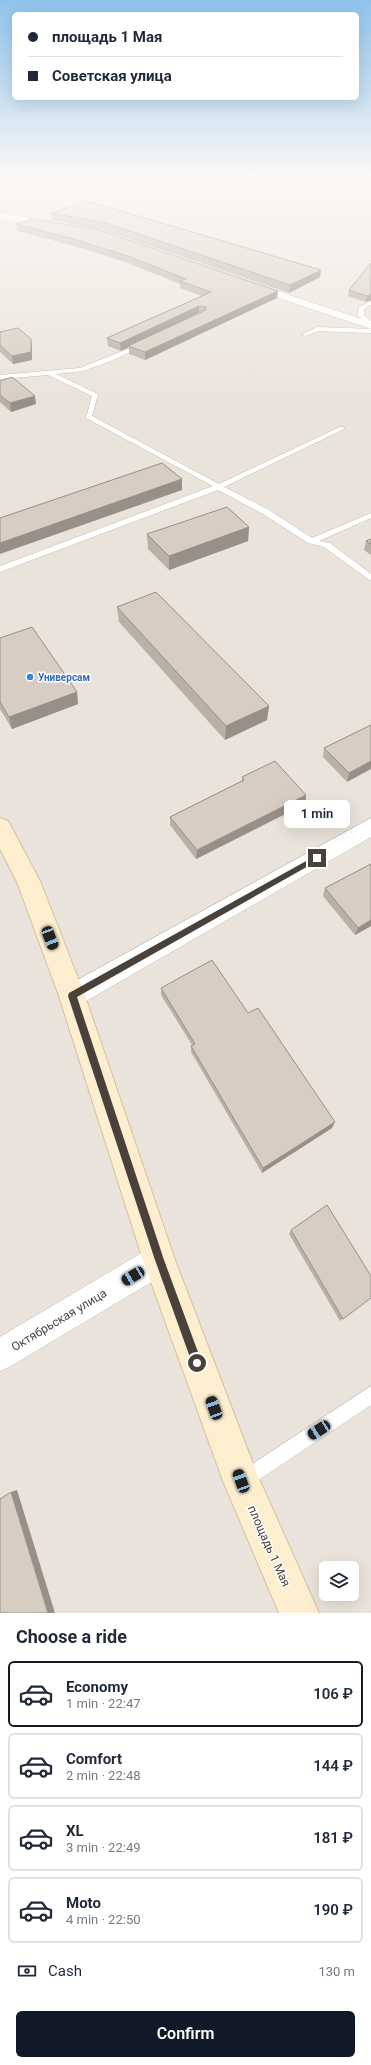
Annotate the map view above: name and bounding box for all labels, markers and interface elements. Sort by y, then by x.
text: площадь 1 Мая [52,28,162,46]
text: Советская улица [52,67,172,85]
marker: Универсам [25,672,35,682]
place label: Универсам [38,672,90,683]
callout: 1 min [284,800,350,828]
text: 1 min [301,806,333,821]
route end [308,849,326,867]
car [40,925,60,951]
car [120,1265,146,1287]
street label: Октябрьская улица [9,1286,109,1354]
route start [188,1354,206,1372]
car [204,1395,224,1421]
car [306,1418,332,1442]
car [231,1468,251,1494]
street label: площадь 1 Мая [245,1503,293,1589]
map controls [319,1561,359,1601]
button: layers [319,1561,359,1601]
text: Choose a ride [16,1626,127,1647]
icon: car [18,1676,54,1712]
text: Economy [66,1678,128,1696]
text: 106 ₽ [313,1685,353,1703]
text: 1 min · 22:47 [66,1696,141,1711]
icon: car [18,1748,54,1784]
text: Comfort [66,1750,122,1768]
text: 144 ₽ [313,1757,353,1775]
text: 2 min · 22:48 [66,1768,141,1783]
icon: car [18,1820,54,1856]
text: XL [66,1822,84,1840]
text: 181 ₽ [313,1829,353,1847]
text: 3 min · 22:49 [66,1840,141,1855]
icon: car [18,1892,54,1928]
text: Moto [66,1894,101,1912]
text: 190 ₽ [313,1901,353,1919]
text: 4 min · 22:50 [66,1912,141,1927]
icon: cash [16,1960,38,1982]
text: Cash [48,1962,82,1980]
text: 130 m [318,1964,355,1979]
button: Confirm [16,2011,355,2057]

